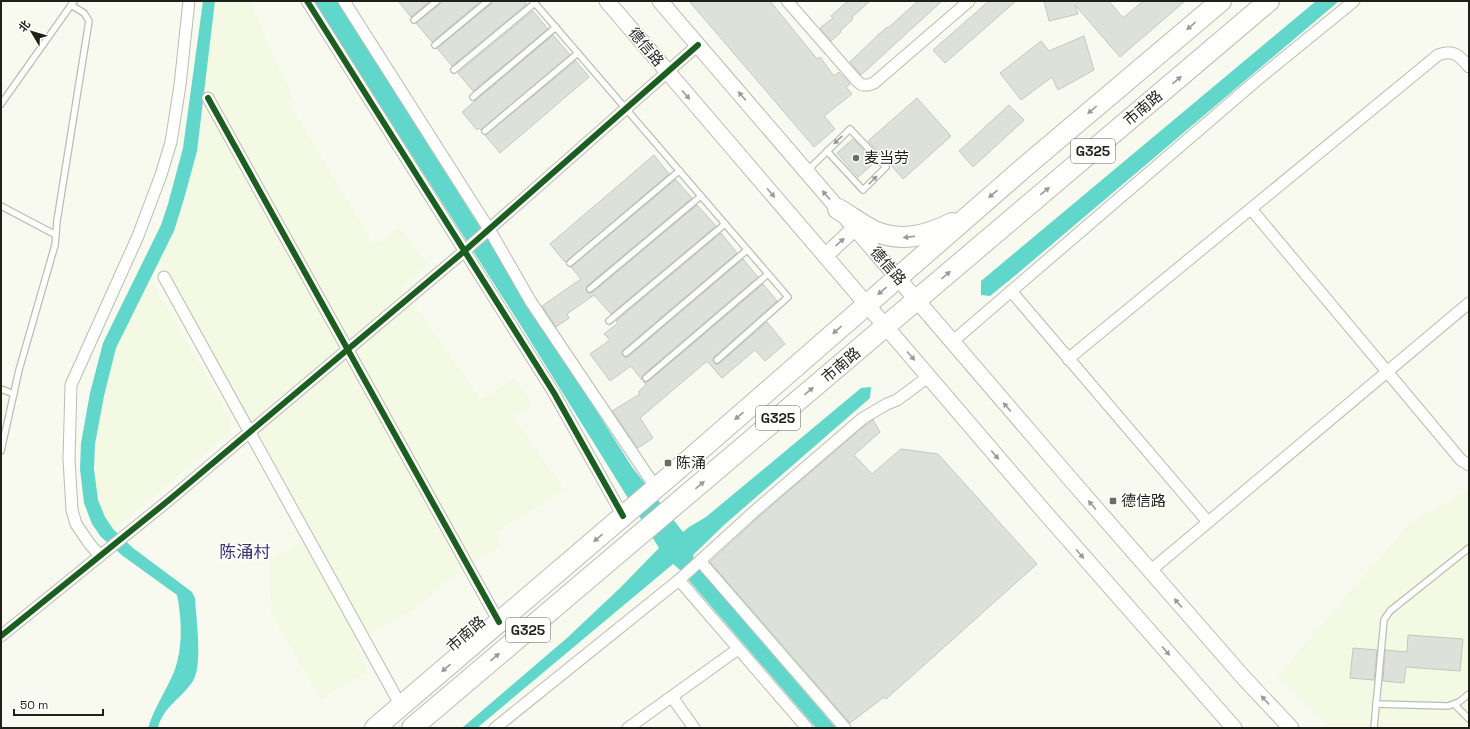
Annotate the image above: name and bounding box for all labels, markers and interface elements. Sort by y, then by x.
north arrow [12,12,52,52]
text: 北 [15,17,33,34]
one-way arrow [1186,22,1196,31]
street label: 德信路 [625,23,668,70]
one-way arrow [1171,75,1182,84]
street label: 市南路 [1119,86,1166,129]
one-way arrow [682,89,691,100]
one-way arrow [737,91,746,102]
one-way arrow [1086,105,1097,114]
one-way arrow [833,135,843,145]
road number: G325 [1071,139,1115,163]
place label: 麦当劳 [864,148,909,167]
marker: 麦当劳 [851,153,861,163]
one-way arrow [868,175,878,185]
one-way arrow [1040,186,1051,195]
one-way arrow [766,188,775,199]
one-way arrow [822,190,831,200]
one-way arrow [988,190,998,199]
one-way arrow [903,234,915,240]
one-way arrow [835,238,845,247]
street label: 德信路 [866,242,910,289]
one-way arrow [941,270,952,279]
one-way arrow [877,287,887,296]
one-way arrow [832,326,842,335]
street label: 市南路 [817,343,864,386]
one-way arrow [906,351,915,362]
one-way arrow [804,387,815,396]
one-way arrow [1003,401,1012,412]
road number: G325 [756,406,800,430]
one-way arrow [734,411,744,421]
one-way arrow [991,450,1000,460]
place label: 陈涌 [676,453,706,472]
marker: 陈涌 [663,458,673,468]
one-way arrow [695,480,705,489]
place label: 德信路 [1121,491,1166,510]
marker: 德信路 [1108,496,1118,506]
one-way arrow [1088,500,1097,510]
one-way arrow [593,533,603,542]
district label: 陈涌村 [220,541,271,563]
one-way arrow [1076,548,1085,559]
one-way arrow [1173,598,1182,608]
street label: 市南路 [442,612,489,656]
road number: G325 [506,618,550,642]
one-way arrow [1161,646,1170,657]
one-way arrow [490,653,500,662]
one-way arrow [441,663,451,672]
scale bar [14,691,103,717]
one-way arrow [1260,695,1269,705]
text: 50 m [20,697,48,713]

